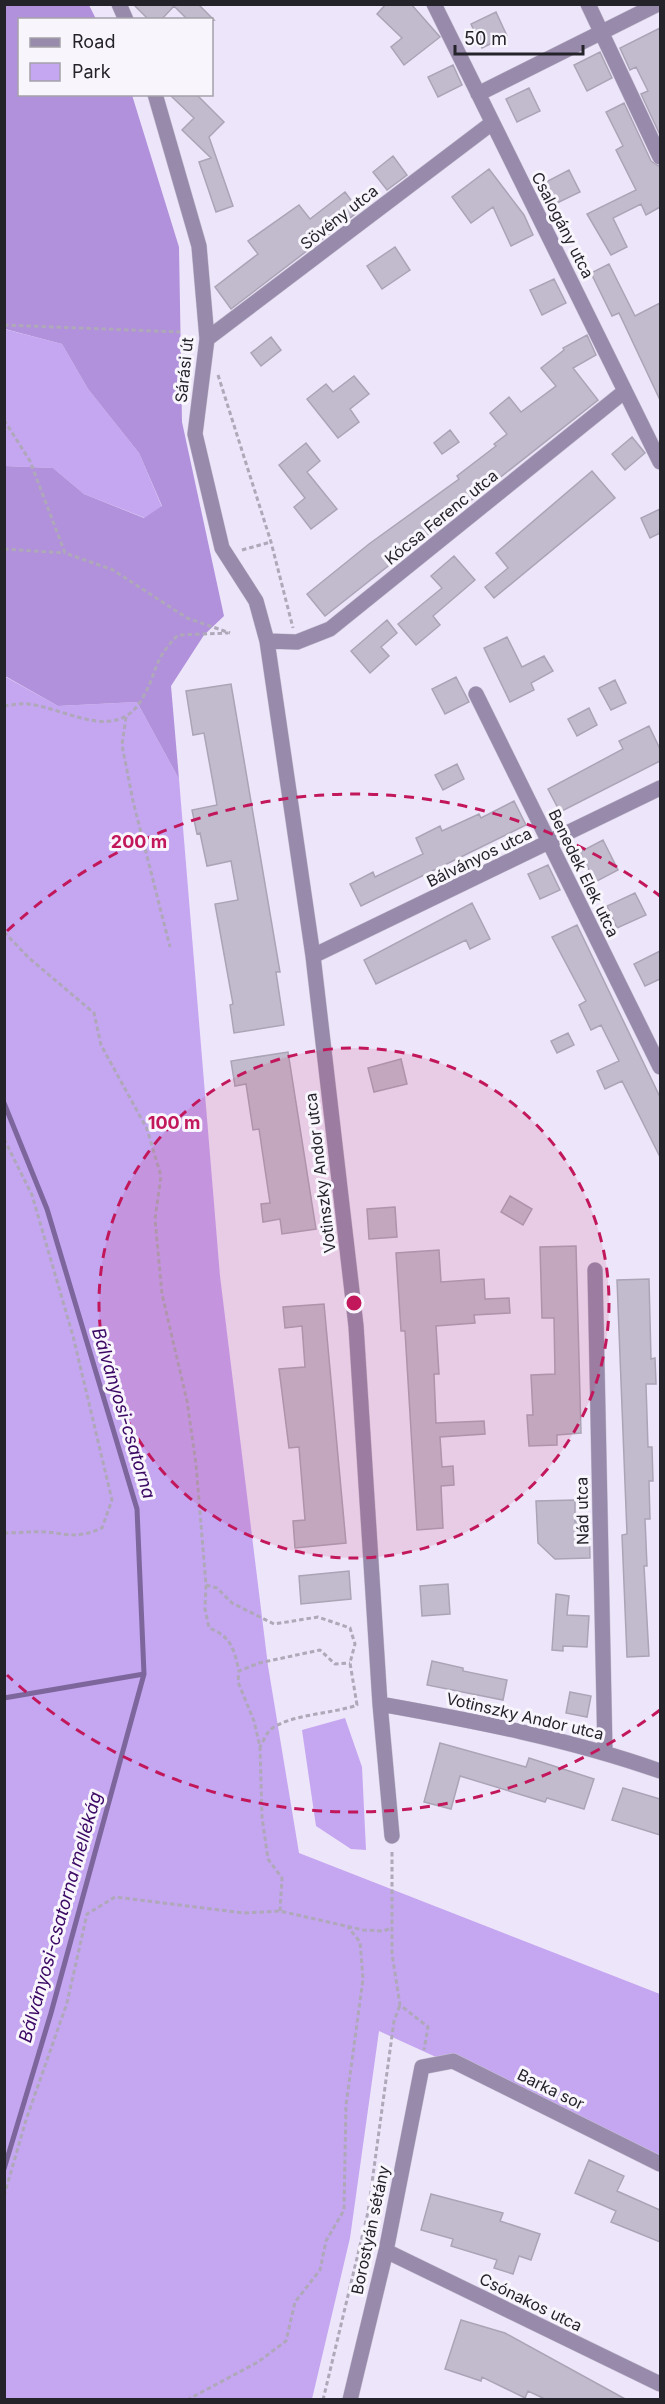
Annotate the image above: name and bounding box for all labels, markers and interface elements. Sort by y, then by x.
legend [18,18,213,96]
scale bar [455,18,582,56]
text: 50 m [464,28,507,49]
text: Road [72,31,115,52]
text: Park [72,61,111,82]
street label: Csalogány utca [528,168,598,282]
street label: Sövény utca [296,180,382,254]
street label: Sárási út [171,336,197,404]
street label: Kócsa Ferenc utca [380,465,502,569]
street label: Benedek Elek utca [544,806,624,940]
street label: Bálványos utca [423,823,535,891]
text: 200 m [111,831,167,852]
street label: Votinszky Andor utca [300,1092,340,1254]
text: 100 m [148,1112,200,1133]
centre of rings [344,1293,364,1313]
water label: Bálványosi-csatorna [88,1325,160,1501]
street label: Nád utca [571,1477,593,1545]
street label: Votinszky Andor utca [444,1688,606,1744]
water label: Bálványosi-csatorna mellékág [14,1789,106,2045]
street label: Barka sor [514,2064,588,2114]
street label: Borostyán sétány [347,2164,393,2296]
street label: Csónakos utca [476,2268,586,2336]

